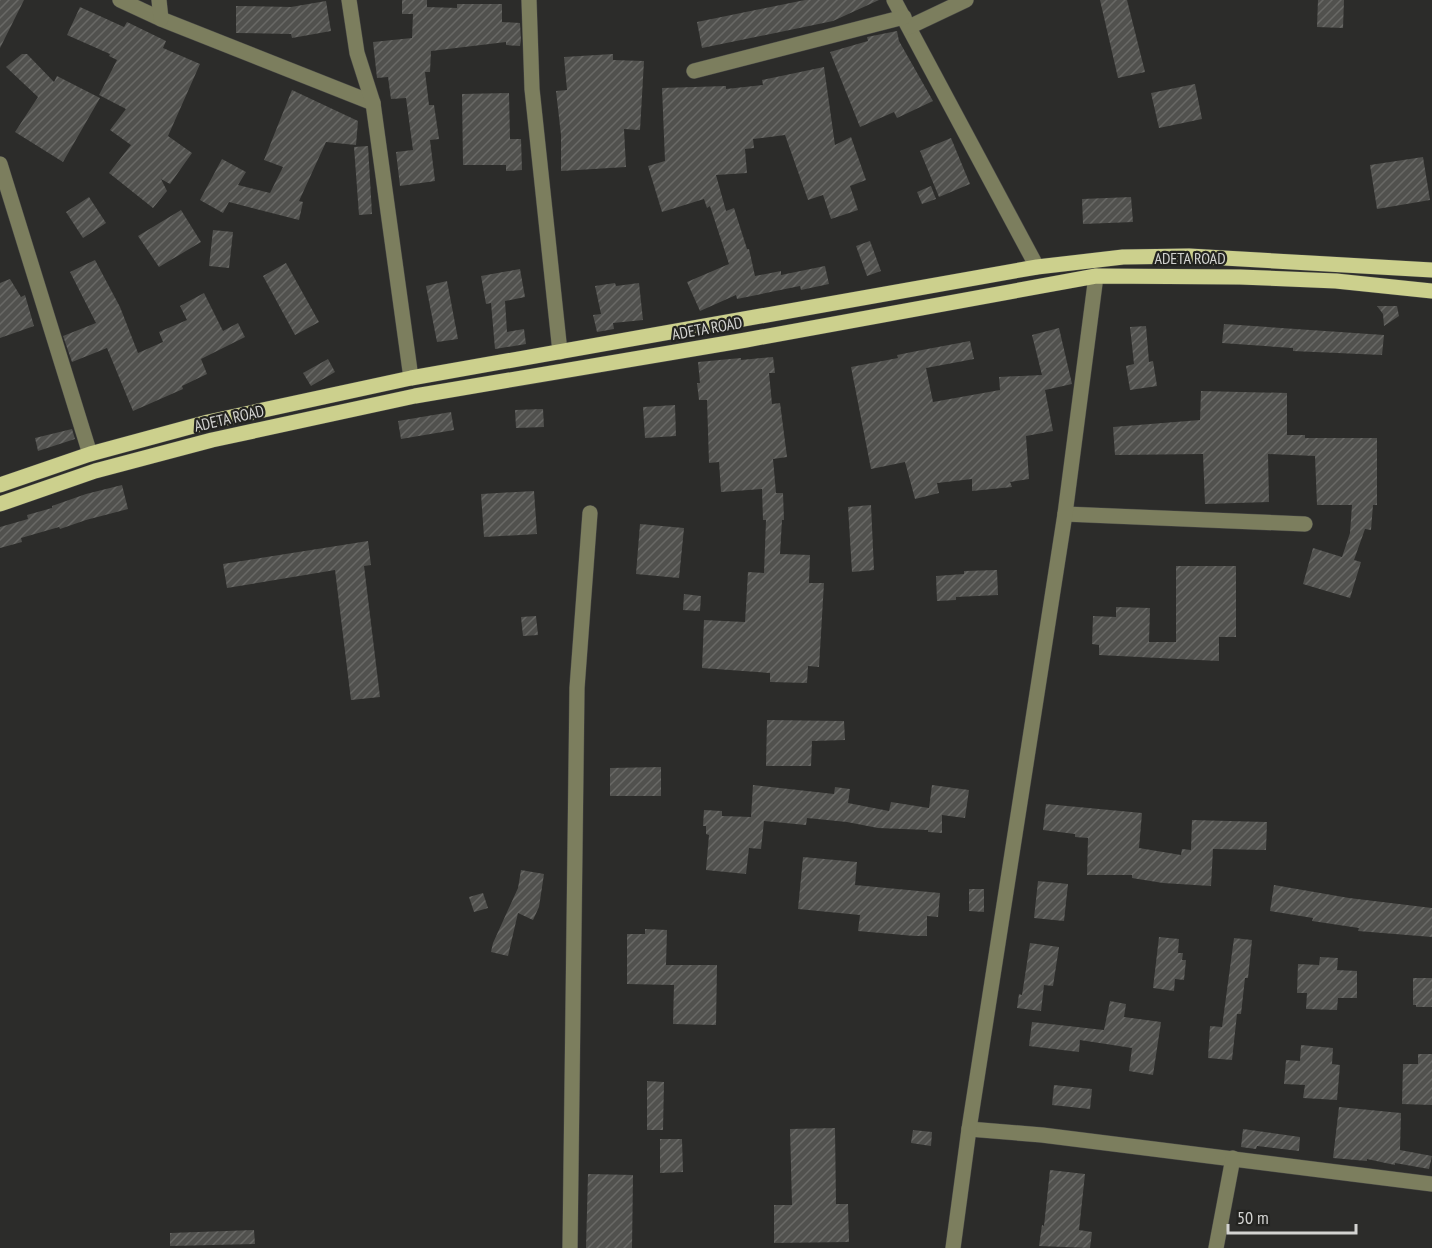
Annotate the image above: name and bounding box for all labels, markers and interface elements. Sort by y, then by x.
street label: ADETA ROAD [1154,248,1226,268]
street label: ADETA ROAD [670,312,744,344]
street label: ADETA ROAD [192,400,266,436]
scale bar [1228,1197,1356,1235]
text: 50 m [1237,1206,1269,1229]

